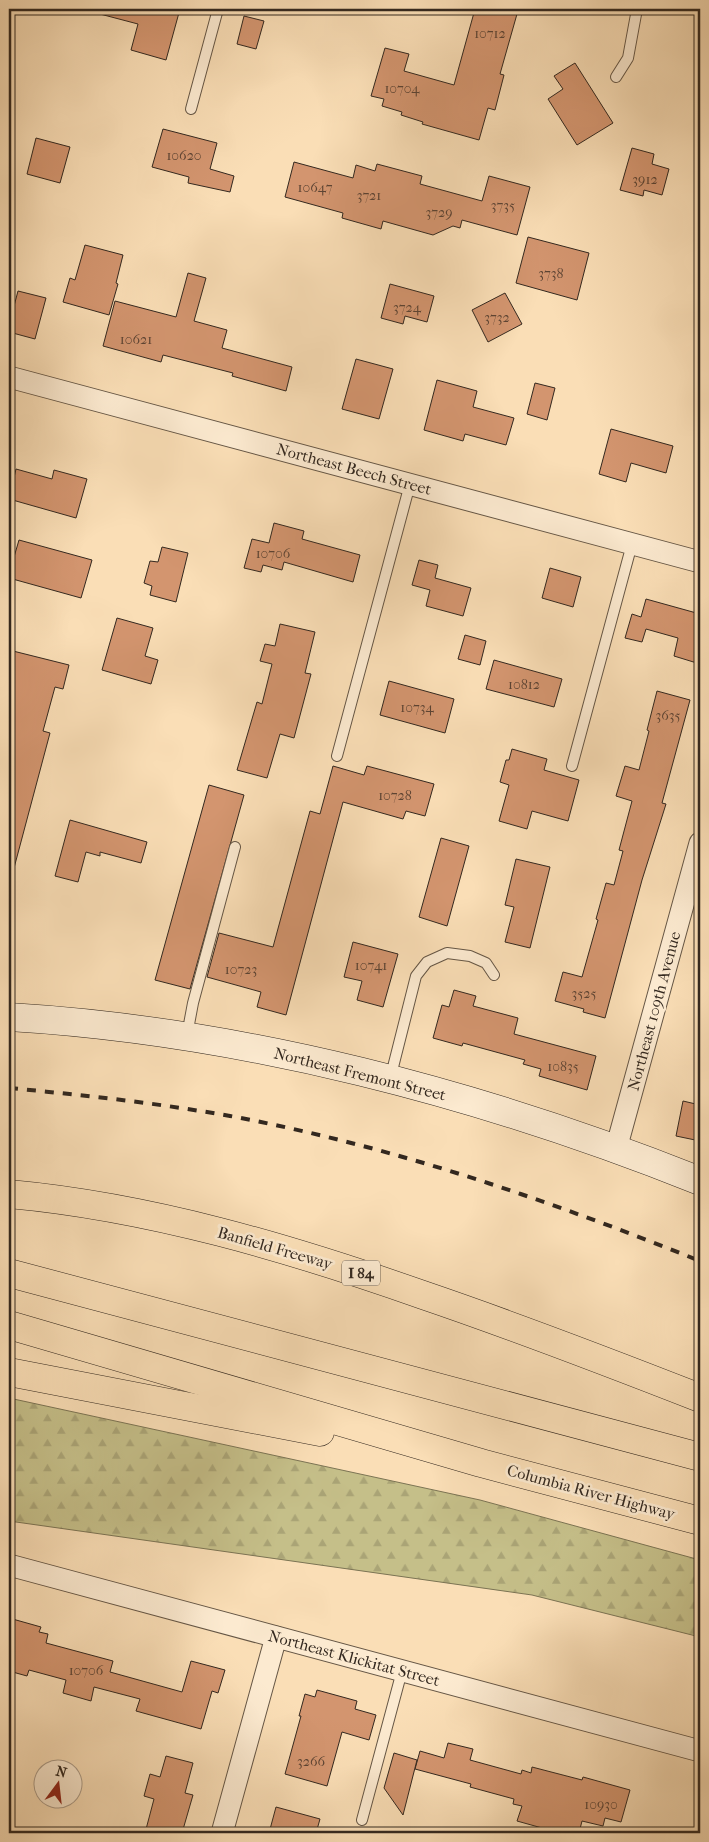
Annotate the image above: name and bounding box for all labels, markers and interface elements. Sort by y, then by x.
house number: 10712 [474,25,506,42]
house number: 10704 [384,80,420,97]
house number: 10620 [166,147,202,164]
house number: 3912 [632,171,658,188]
house number: 10647 [298,179,333,196]
house number: 3721 [357,187,381,204]
house number: 3735 [491,197,515,214]
house number: 3729 [426,204,453,221]
house number: 3738 [538,265,564,282]
house number: 3724 [393,299,422,316]
house number: 3732 [484,309,510,326]
house number: 10621 [120,331,152,348]
street label: Northeast Beech Street [274,439,434,499]
house number: 10706 [256,545,291,562]
house number: 10812 [508,676,540,693]
house number: 10734 [400,699,434,716]
house number: 3635 [655,707,681,724]
house number: 10728 [378,787,412,804]
street label: Northeast 109th Avenue [624,929,684,1093]
house number: 10741 [355,957,387,974]
house number: 10723 [225,961,257,978]
house number: 3525 [571,985,597,1002]
street label: Northeast Fremont Street [272,1043,448,1105]
house number: 10835 [547,1058,579,1075]
street label: Banfield Freeway [215,1223,335,1274]
road number: I 84 [342,1260,380,1286]
street label: Columbia River Highway [505,1460,677,1524]
street label: Northeast Klickitat Street [266,1626,442,1690]
house number: 10706 [69,1662,104,1679]
house number: 3266 [297,1753,325,1770]
north arrow [32,1760,82,1810]
text: N [54,1762,69,1782]
house number: 10930 [584,1796,618,1813]

